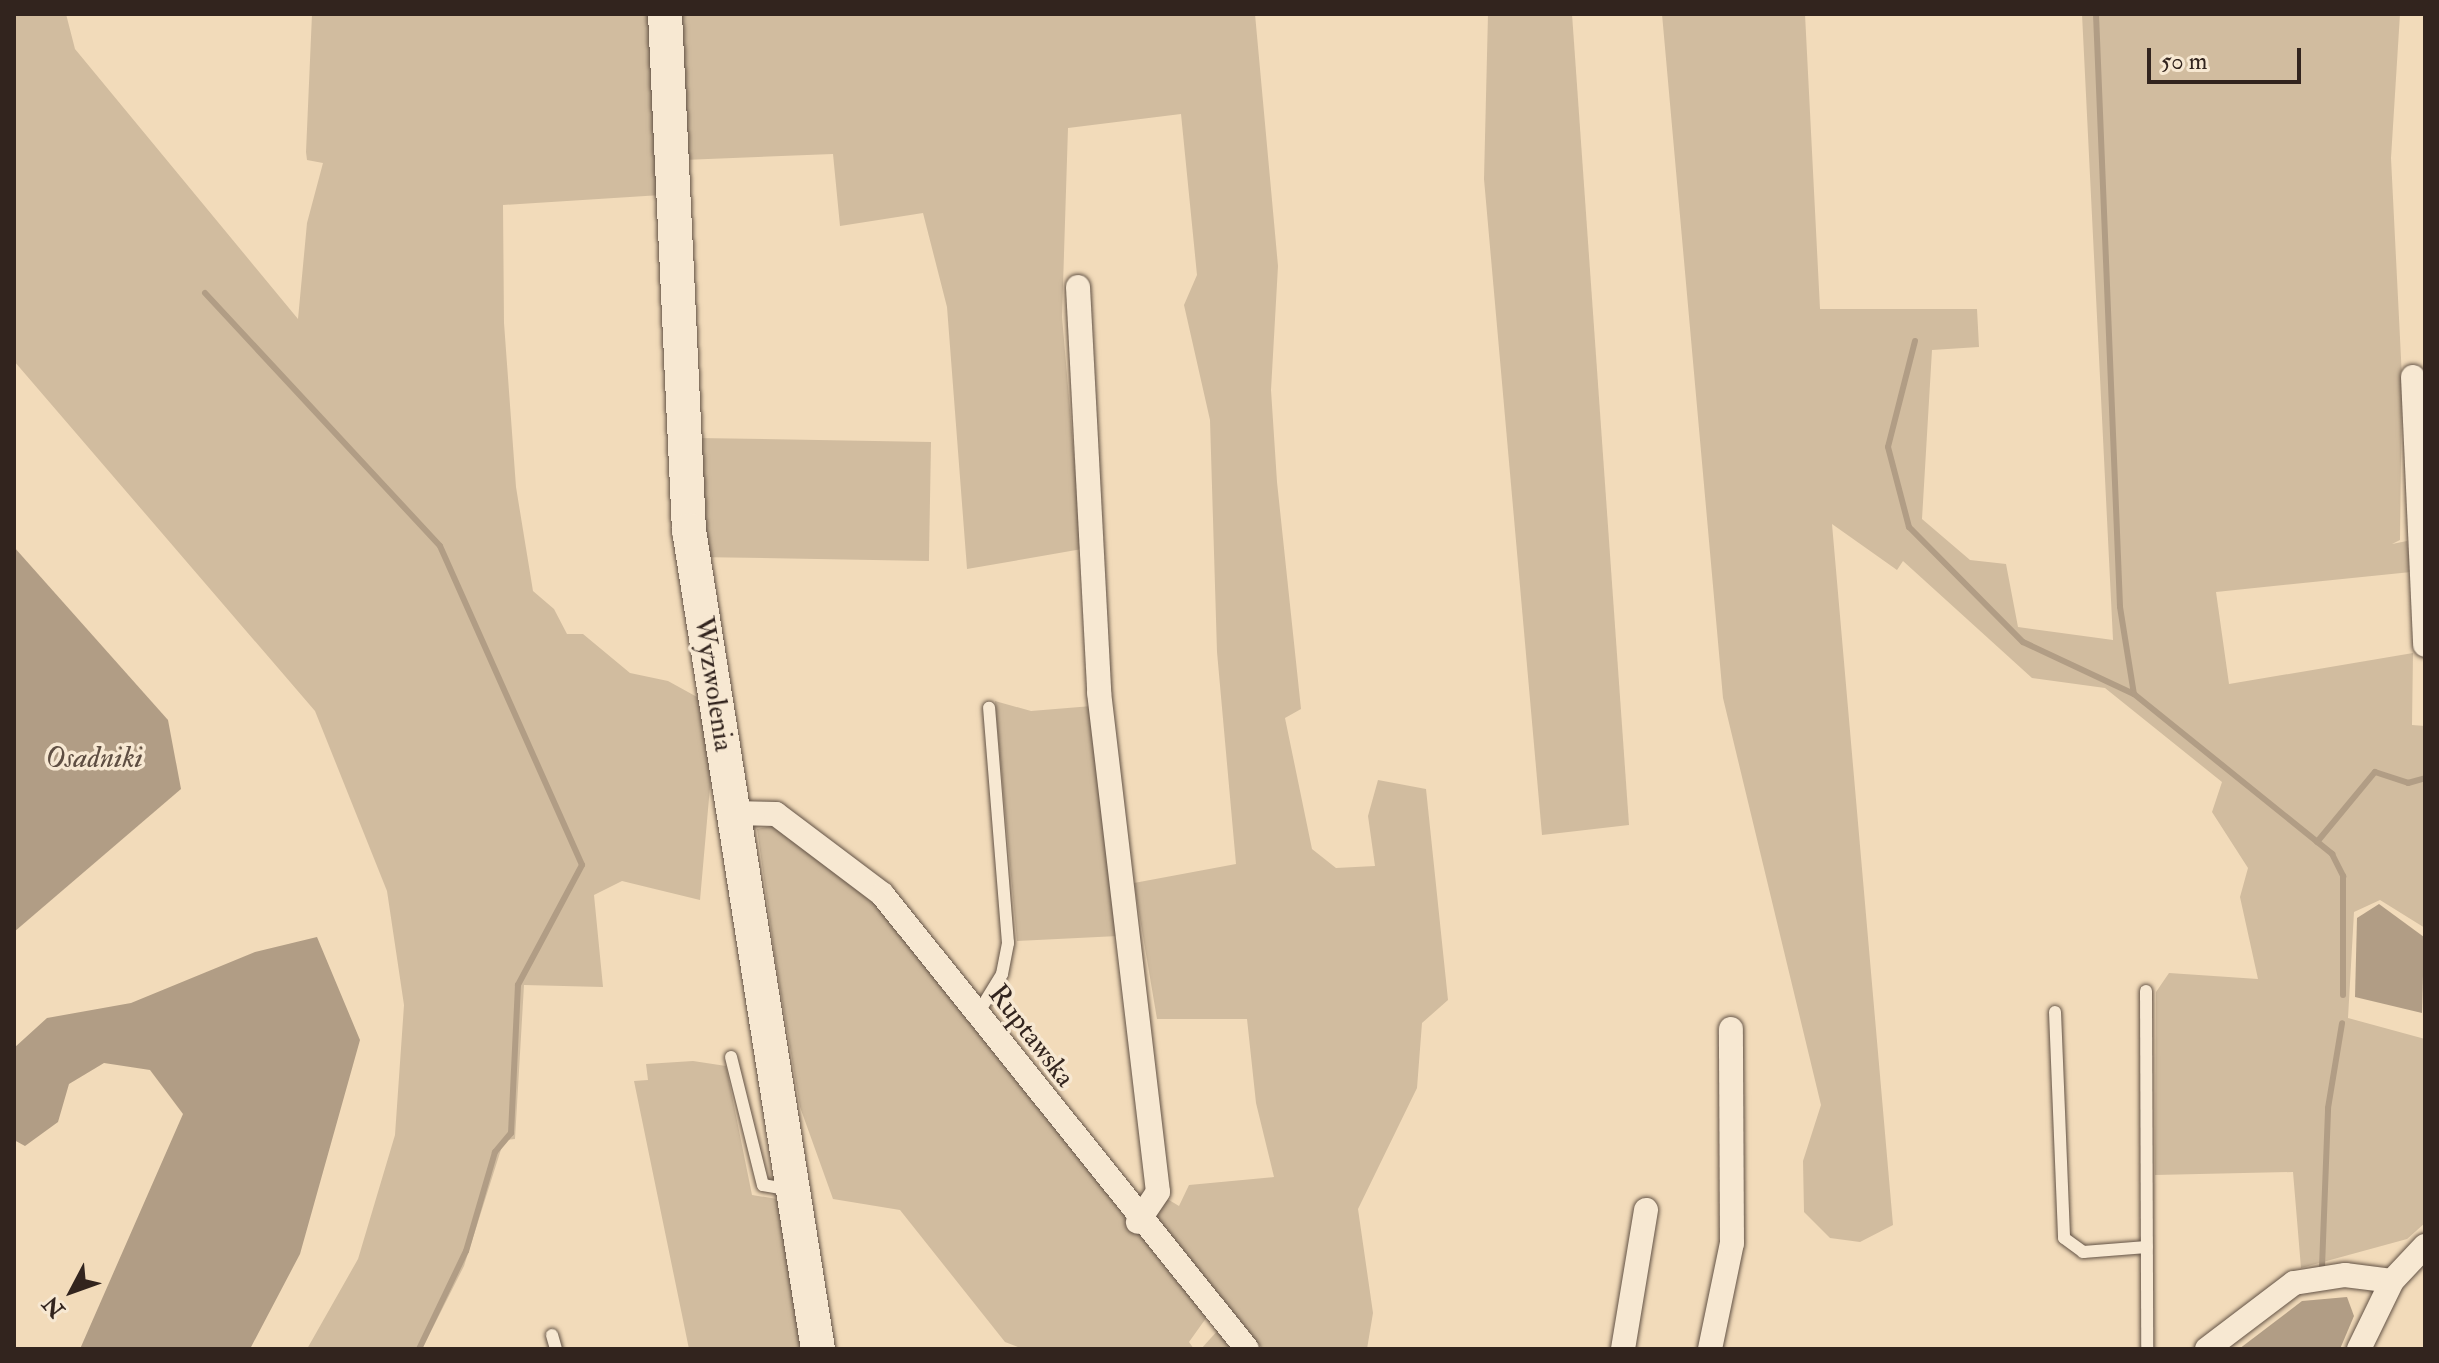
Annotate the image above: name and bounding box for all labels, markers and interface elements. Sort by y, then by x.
scale bar [2151,32,2305,82]
text: 50 m [2161,46,2207,77]
street label: Wyzwolenia [686,614,740,754]
water label: Osadniki [45,740,143,776]
street label: Ruptawska [981,978,1081,1094]
north arrow [32,1251,112,1331]
text: N [37,1290,71,1323]

